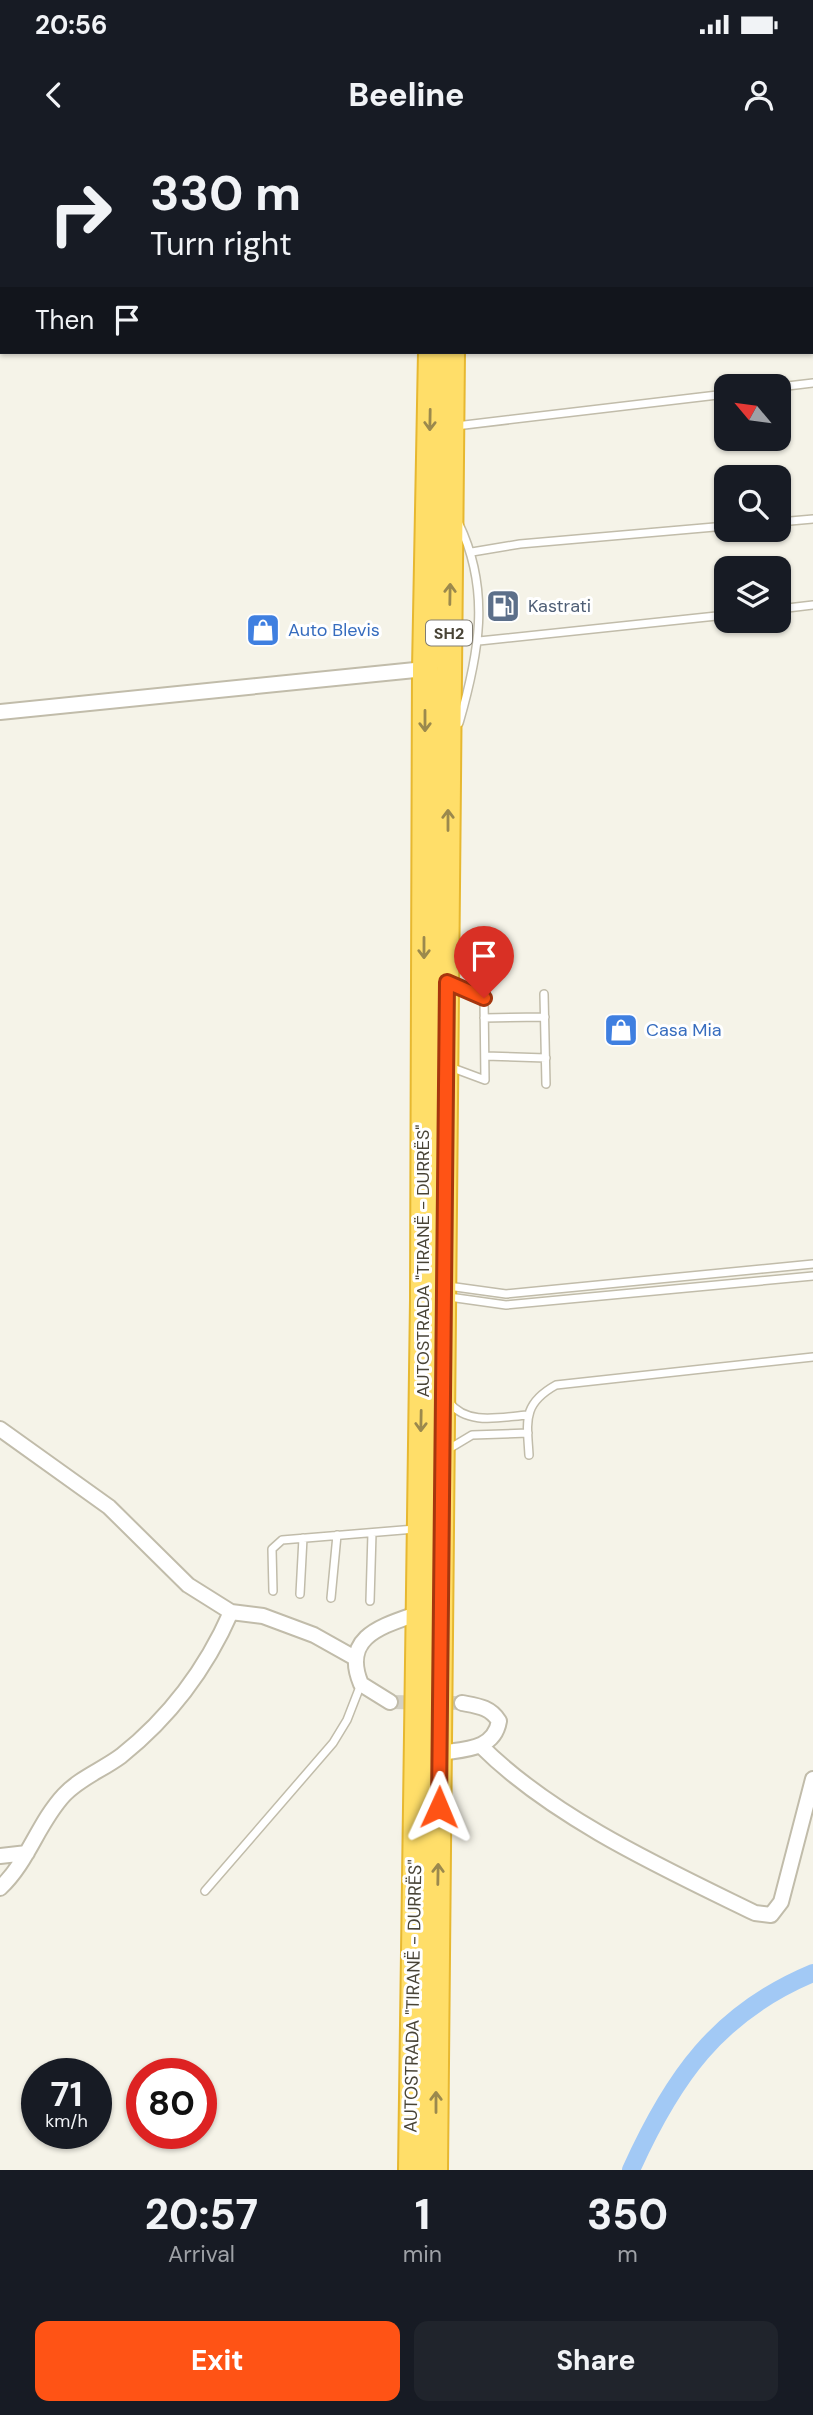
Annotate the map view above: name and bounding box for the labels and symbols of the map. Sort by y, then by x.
north arrow [714,374,791,452]
one-way arrow [423,408,436,431]
one-way arrow [443,583,457,606]
fuel station icon: Kastrati [484,587,522,625]
place label: Kastrati [528,594,591,618]
shop icon: Auto Blevis [244,611,282,649]
place label: Auto Blevis [288,618,380,642]
road number: SH2 [426,620,472,646]
one-way arrow [418,709,432,732]
one-way arrow [441,809,455,832]
pin [454,926,514,998]
one-way arrow [417,937,431,960]
shop icon: Casa Mia [602,1011,640,1049]
place label: Casa Mia [646,1018,722,1042]
street label: AUTOSTRADA "TIRANË - DURRËS" [411,1124,435,1398]
one-way arrow [415,1409,428,1432]
position arrow [402,1770,476,1844]
street label: AUTOSTRADA "TIRANË - DURRËS" [399,1859,427,2133]
one-way arrow [431,1863,445,1886]
speed limit sign: 80 [126,2058,217,2149]
one-way arrow [429,2091,443,2114]

